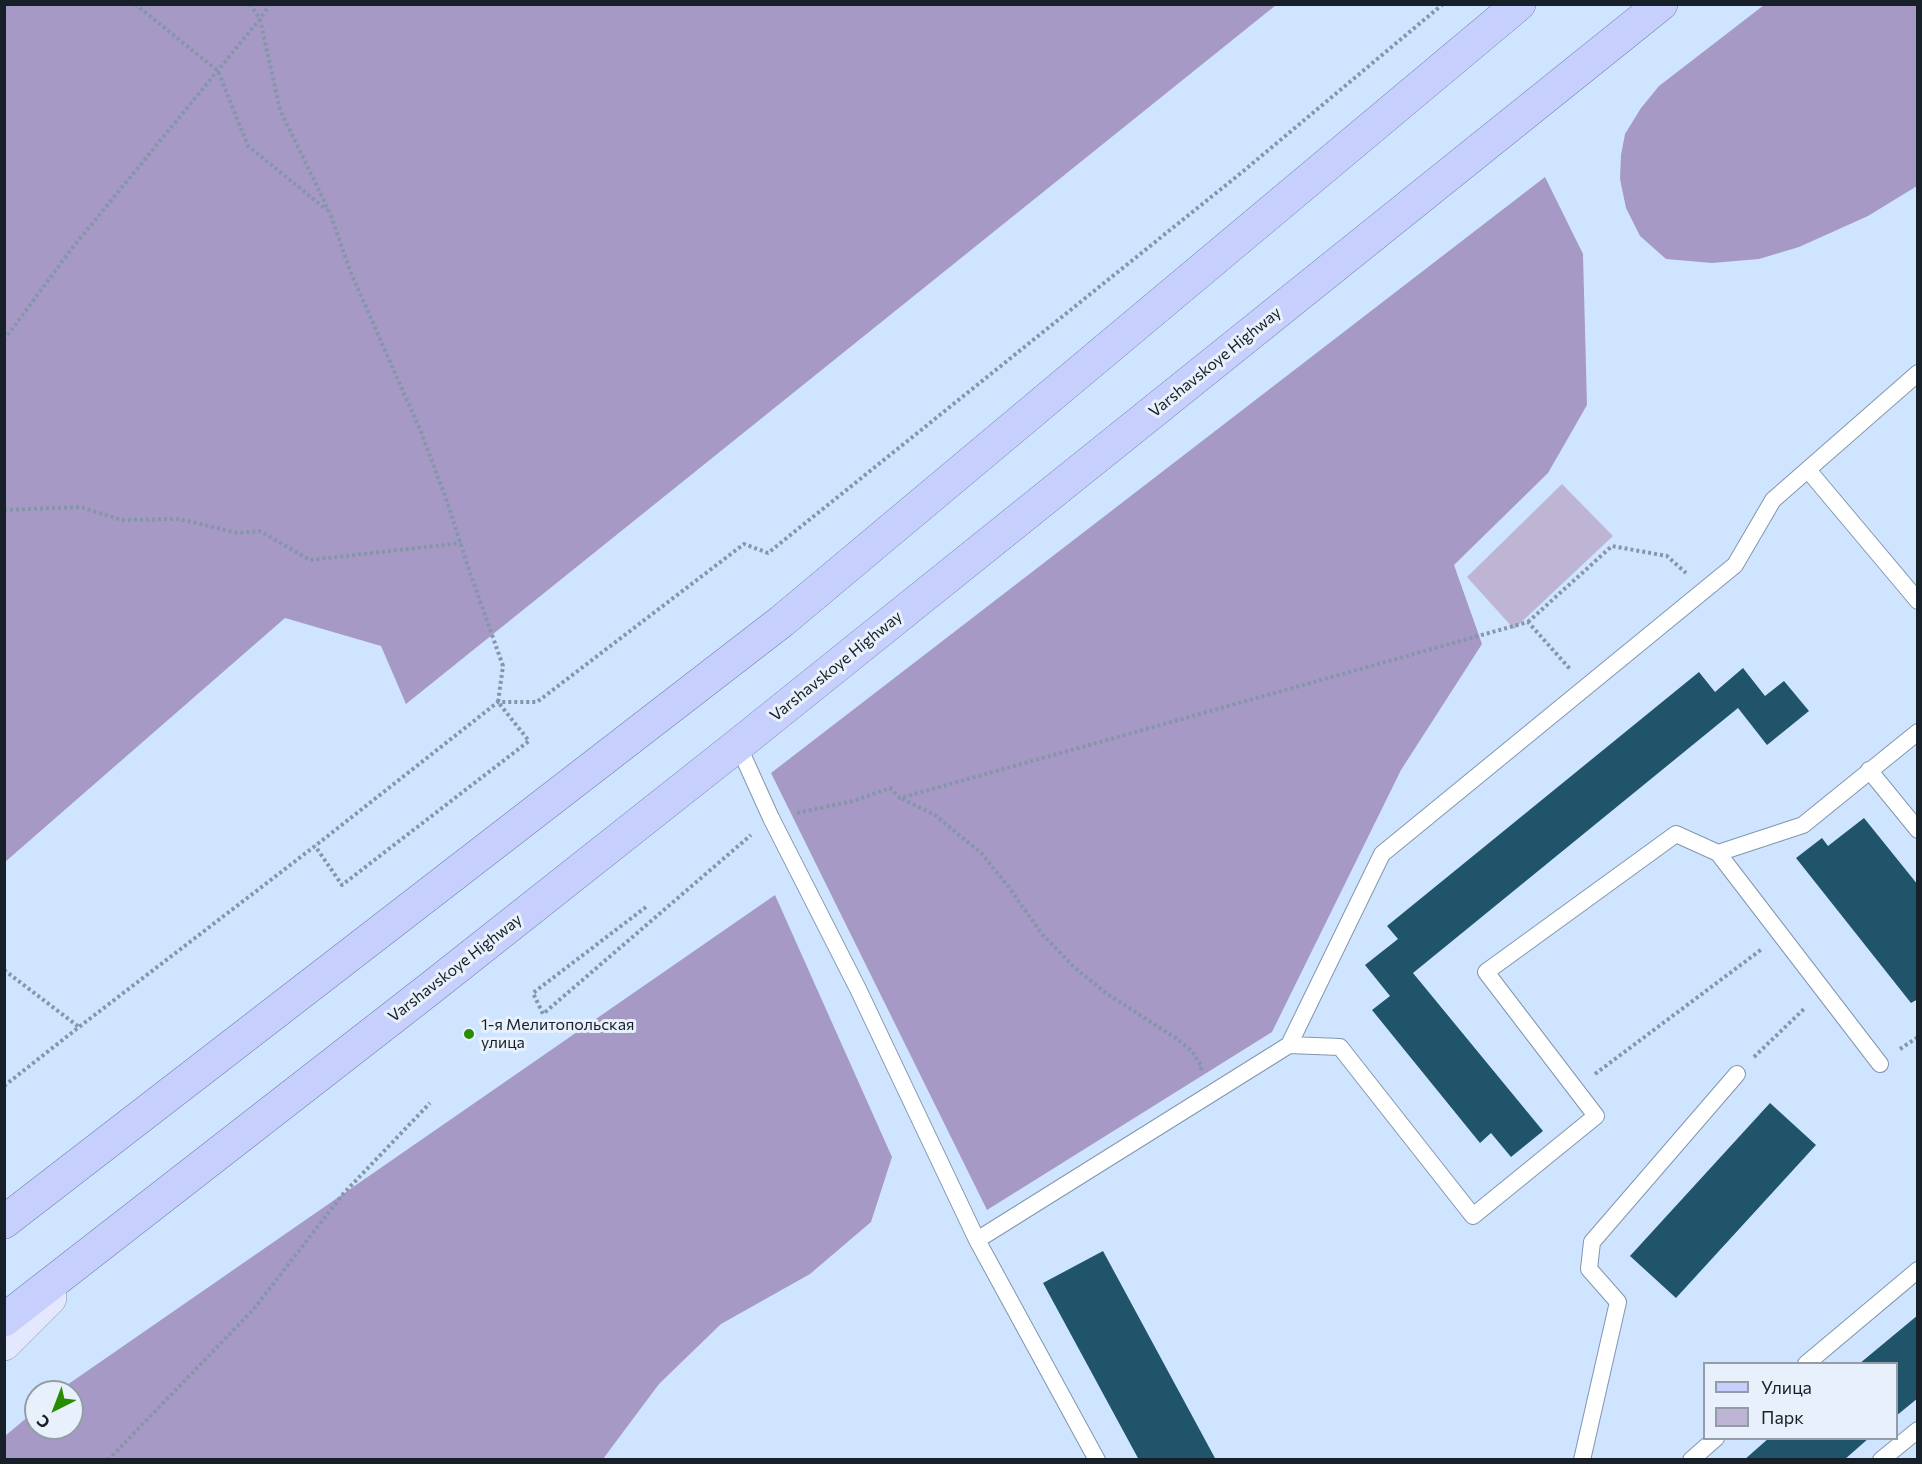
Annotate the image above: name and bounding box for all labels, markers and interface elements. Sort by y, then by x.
street label: Varshavskoye Highway [1145,303,1285,421]
street label: Varshavskoye Highway [766,607,906,725]
street label: Varshavskoye Highway [384,910,526,1026]
place label: 1-я Мелитопольская улица [481,1015,634,1053]
marker: 1-я Мелитопольская улица [462,1027,476,1041]
legend [1703,1362,1898,1440]
text: Улица [1761,1376,1812,1398]
north arrow [24,1380,84,1440]
text: Парк [1761,1406,1804,1428]
text: С [33,1412,53,1433]

